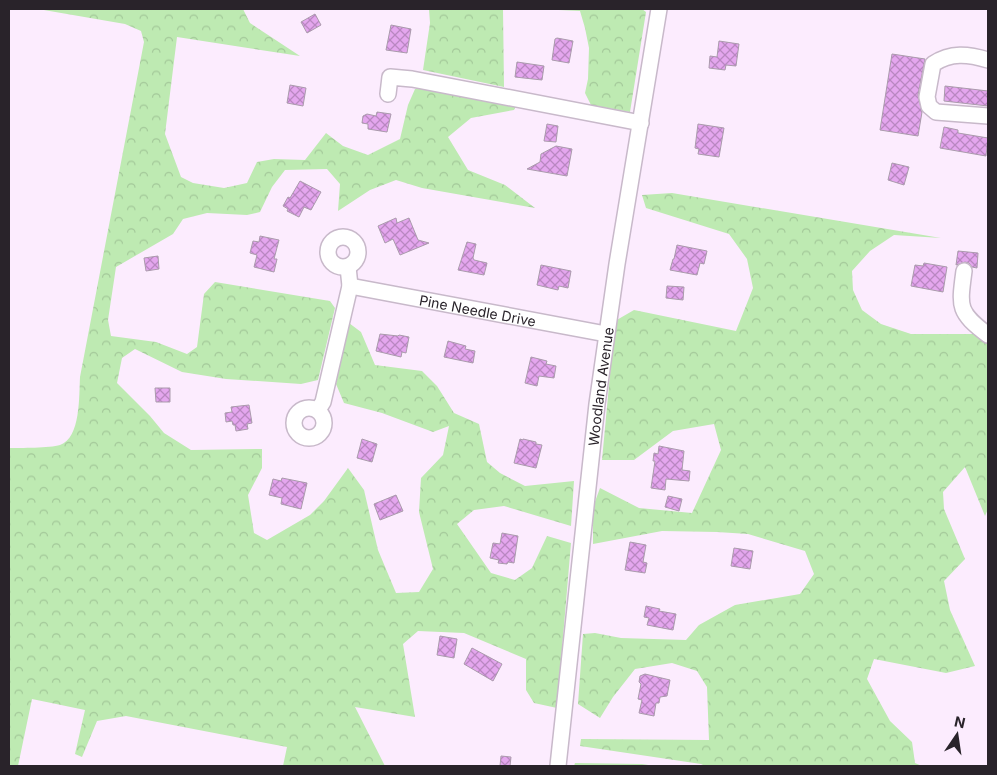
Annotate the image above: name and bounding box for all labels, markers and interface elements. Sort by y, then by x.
street label: Pine Needle Drive [418,291,538,329]
street label: Woodland Avenue [584,326,616,447]
north arrow [932,710,982,760]
text: N [953,712,967,731]

